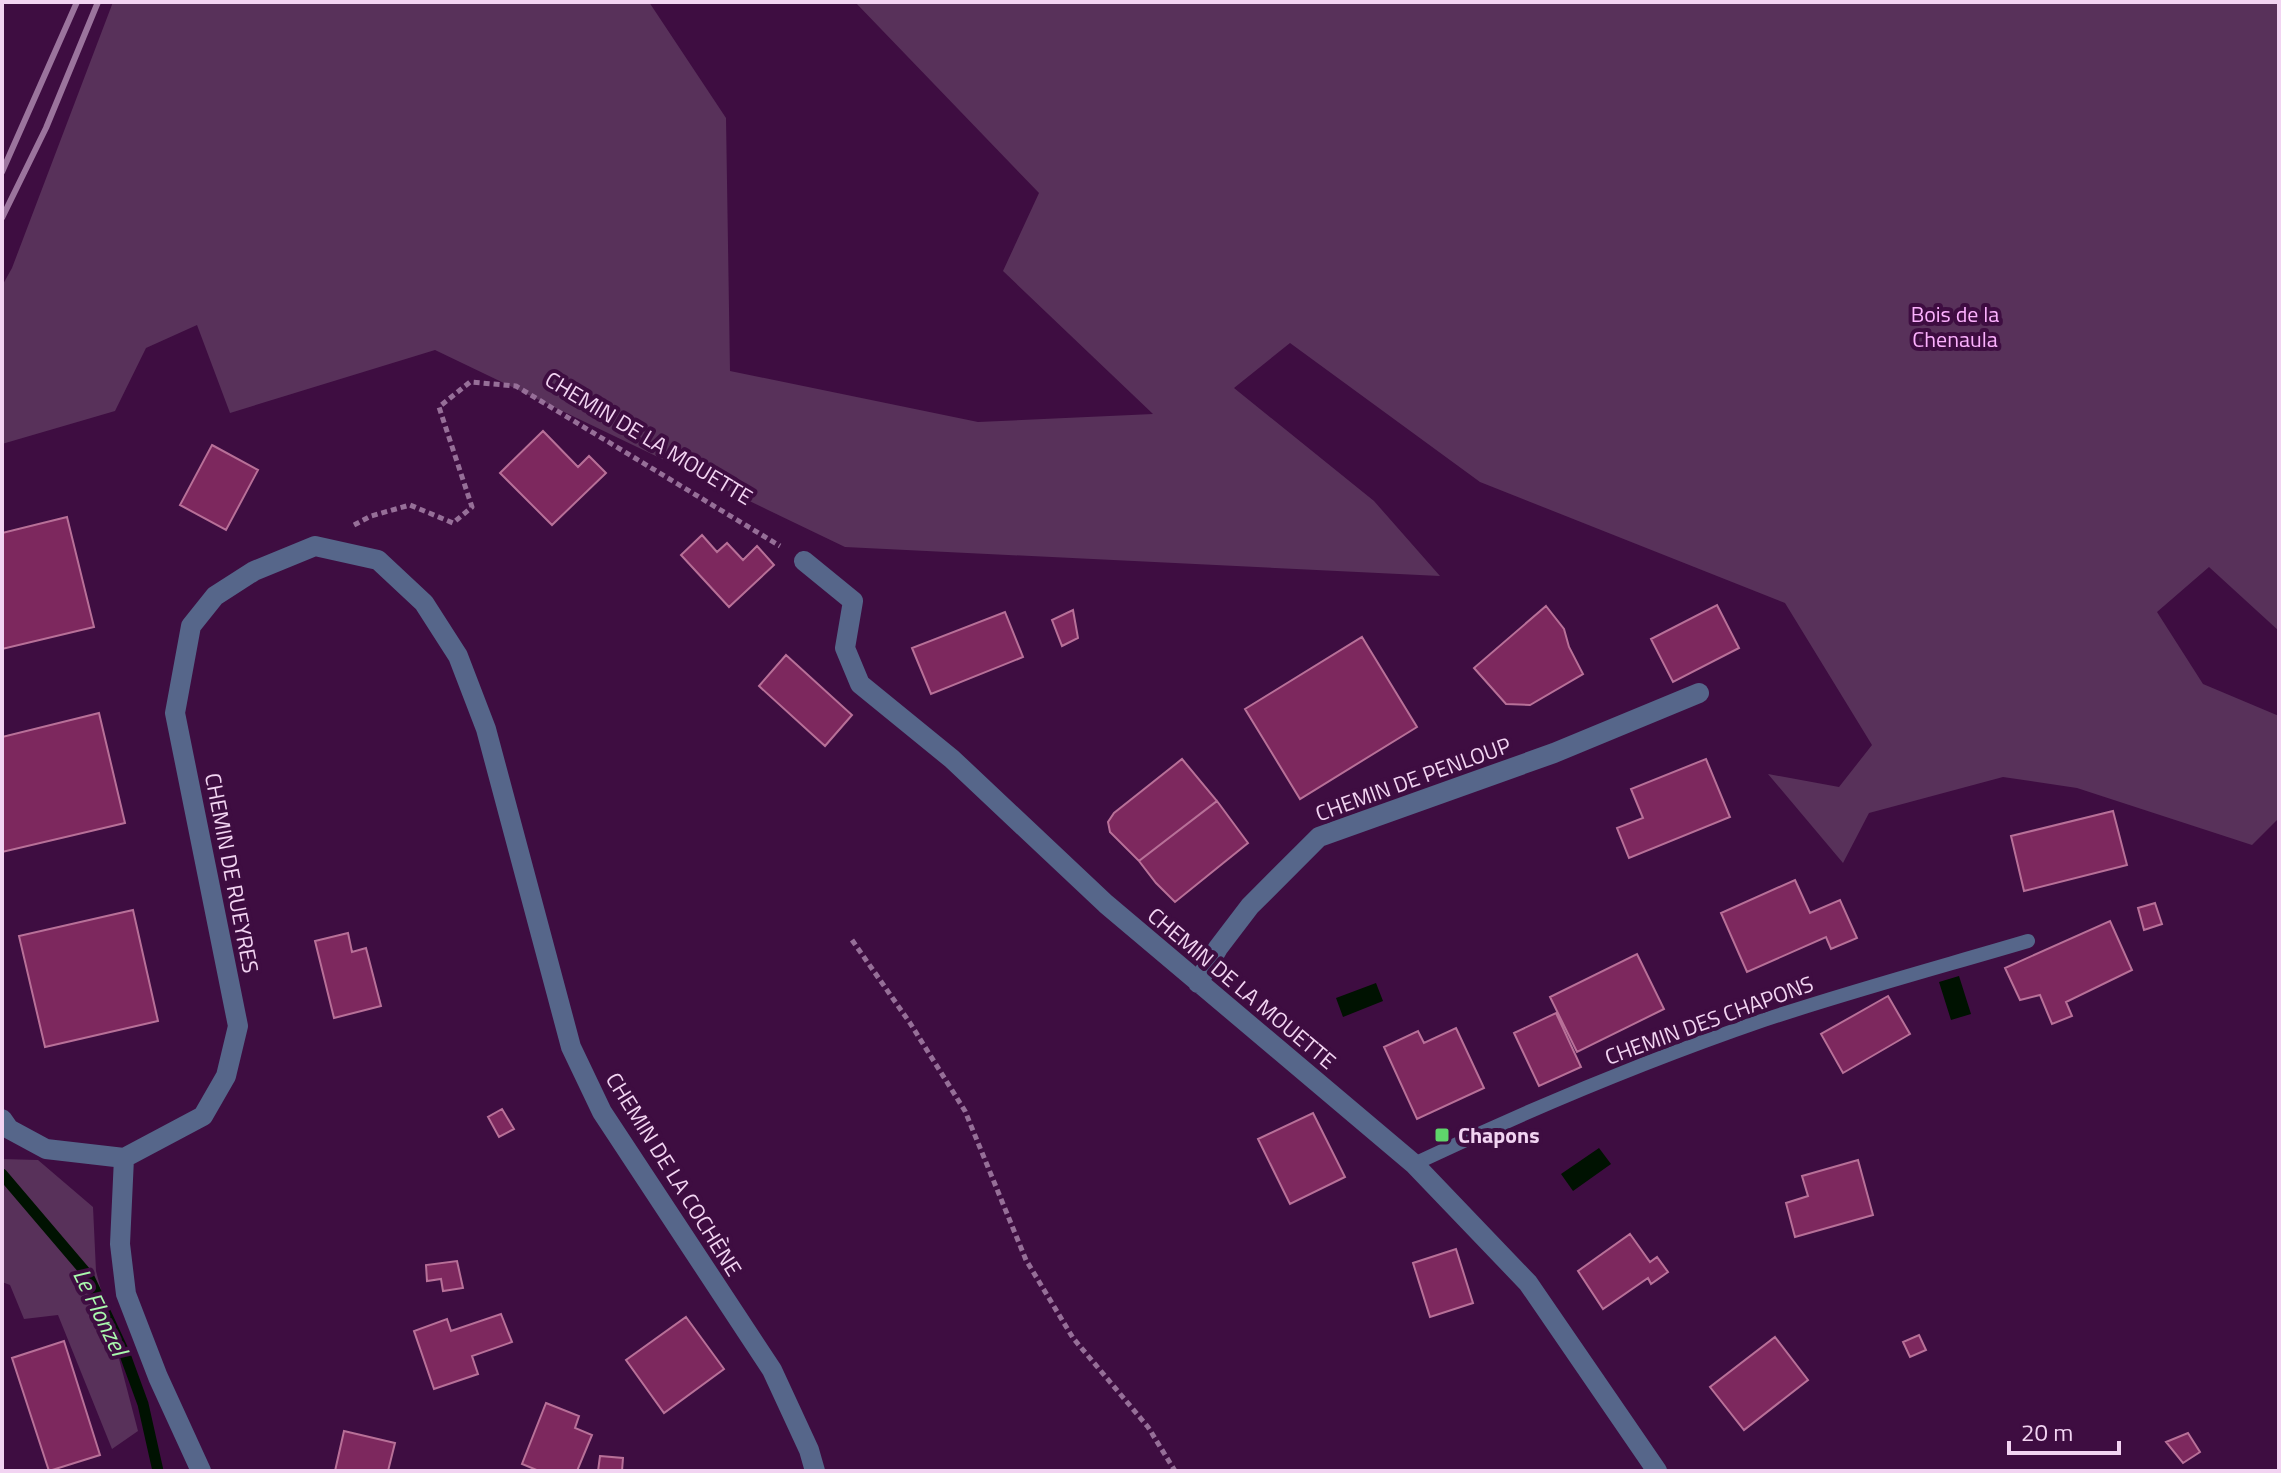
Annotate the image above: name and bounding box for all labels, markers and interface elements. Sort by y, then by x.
park label: Bois de la Chenaula [1911,297,1999,356]
street label: CHEMIN DE LA MOUETTE [539,362,759,514]
street label: CHEMIN DE PENLOUP [1311,728,1515,830]
street label: CHEMIN DE RUEYRES [196,770,268,976]
street label: CHEMIN DE LA MOUETTE [1140,899,1344,1077]
street label: CHEMIN DES CHAPONS [1600,966,1818,1074]
street label: CHEMIN DE LA COCHÈNE [597,1066,751,1282]
place label: Chapons [1458,1118,1540,1152]
marker: Chapons [1433,1126,1451,1144]
water label: Le Flonzel [64,1262,139,1364]
scale bar [2009,1405,2119,1455]
text: 20 m [2021,1414,2073,1450]

